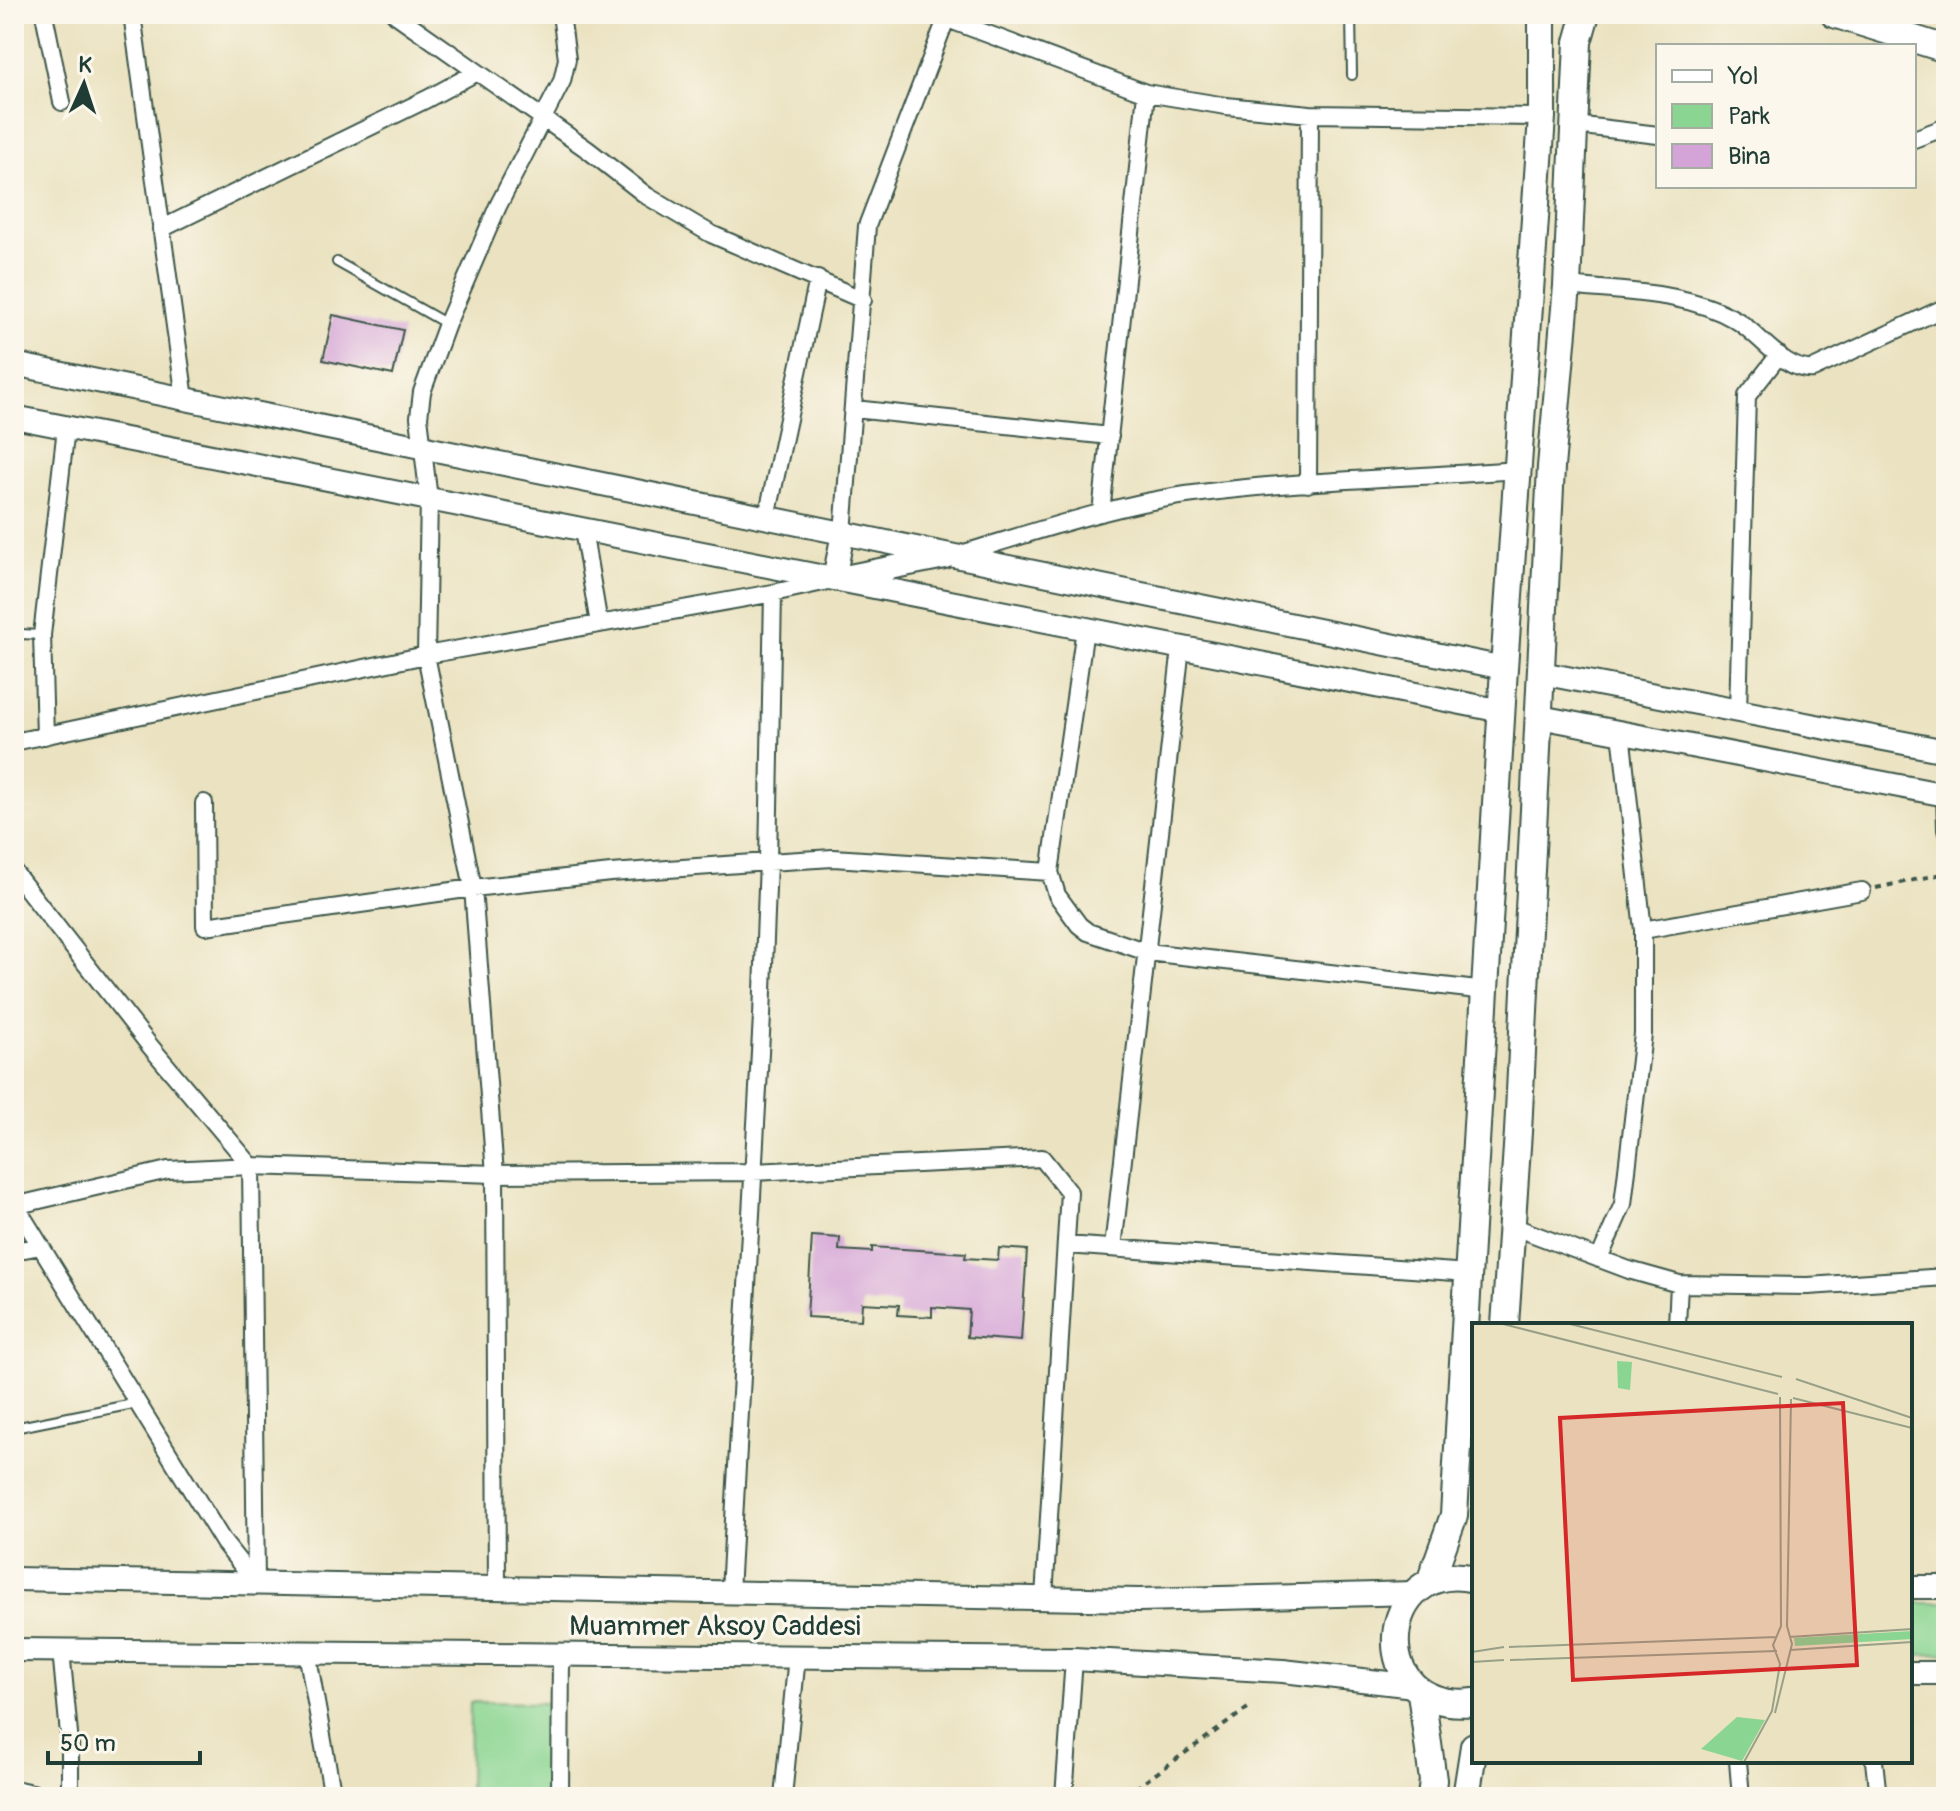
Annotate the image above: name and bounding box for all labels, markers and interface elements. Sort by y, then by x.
north arrow [44,44,124,124]
legend [1656,44,1916,188]
text: K [78,51,93,79]
text: Yol [1727,62,1758,91]
text: Park [1728,102,1770,131]
text: Bina [1728,142,1770,171]
inset map [1472,1323,1912,1763]
street label: Muammer Aksoy Caddesi [569,1609,861,1644]
scale bar [48,1715,200,1765]
text: 50 m [60,1729,116,1758]

